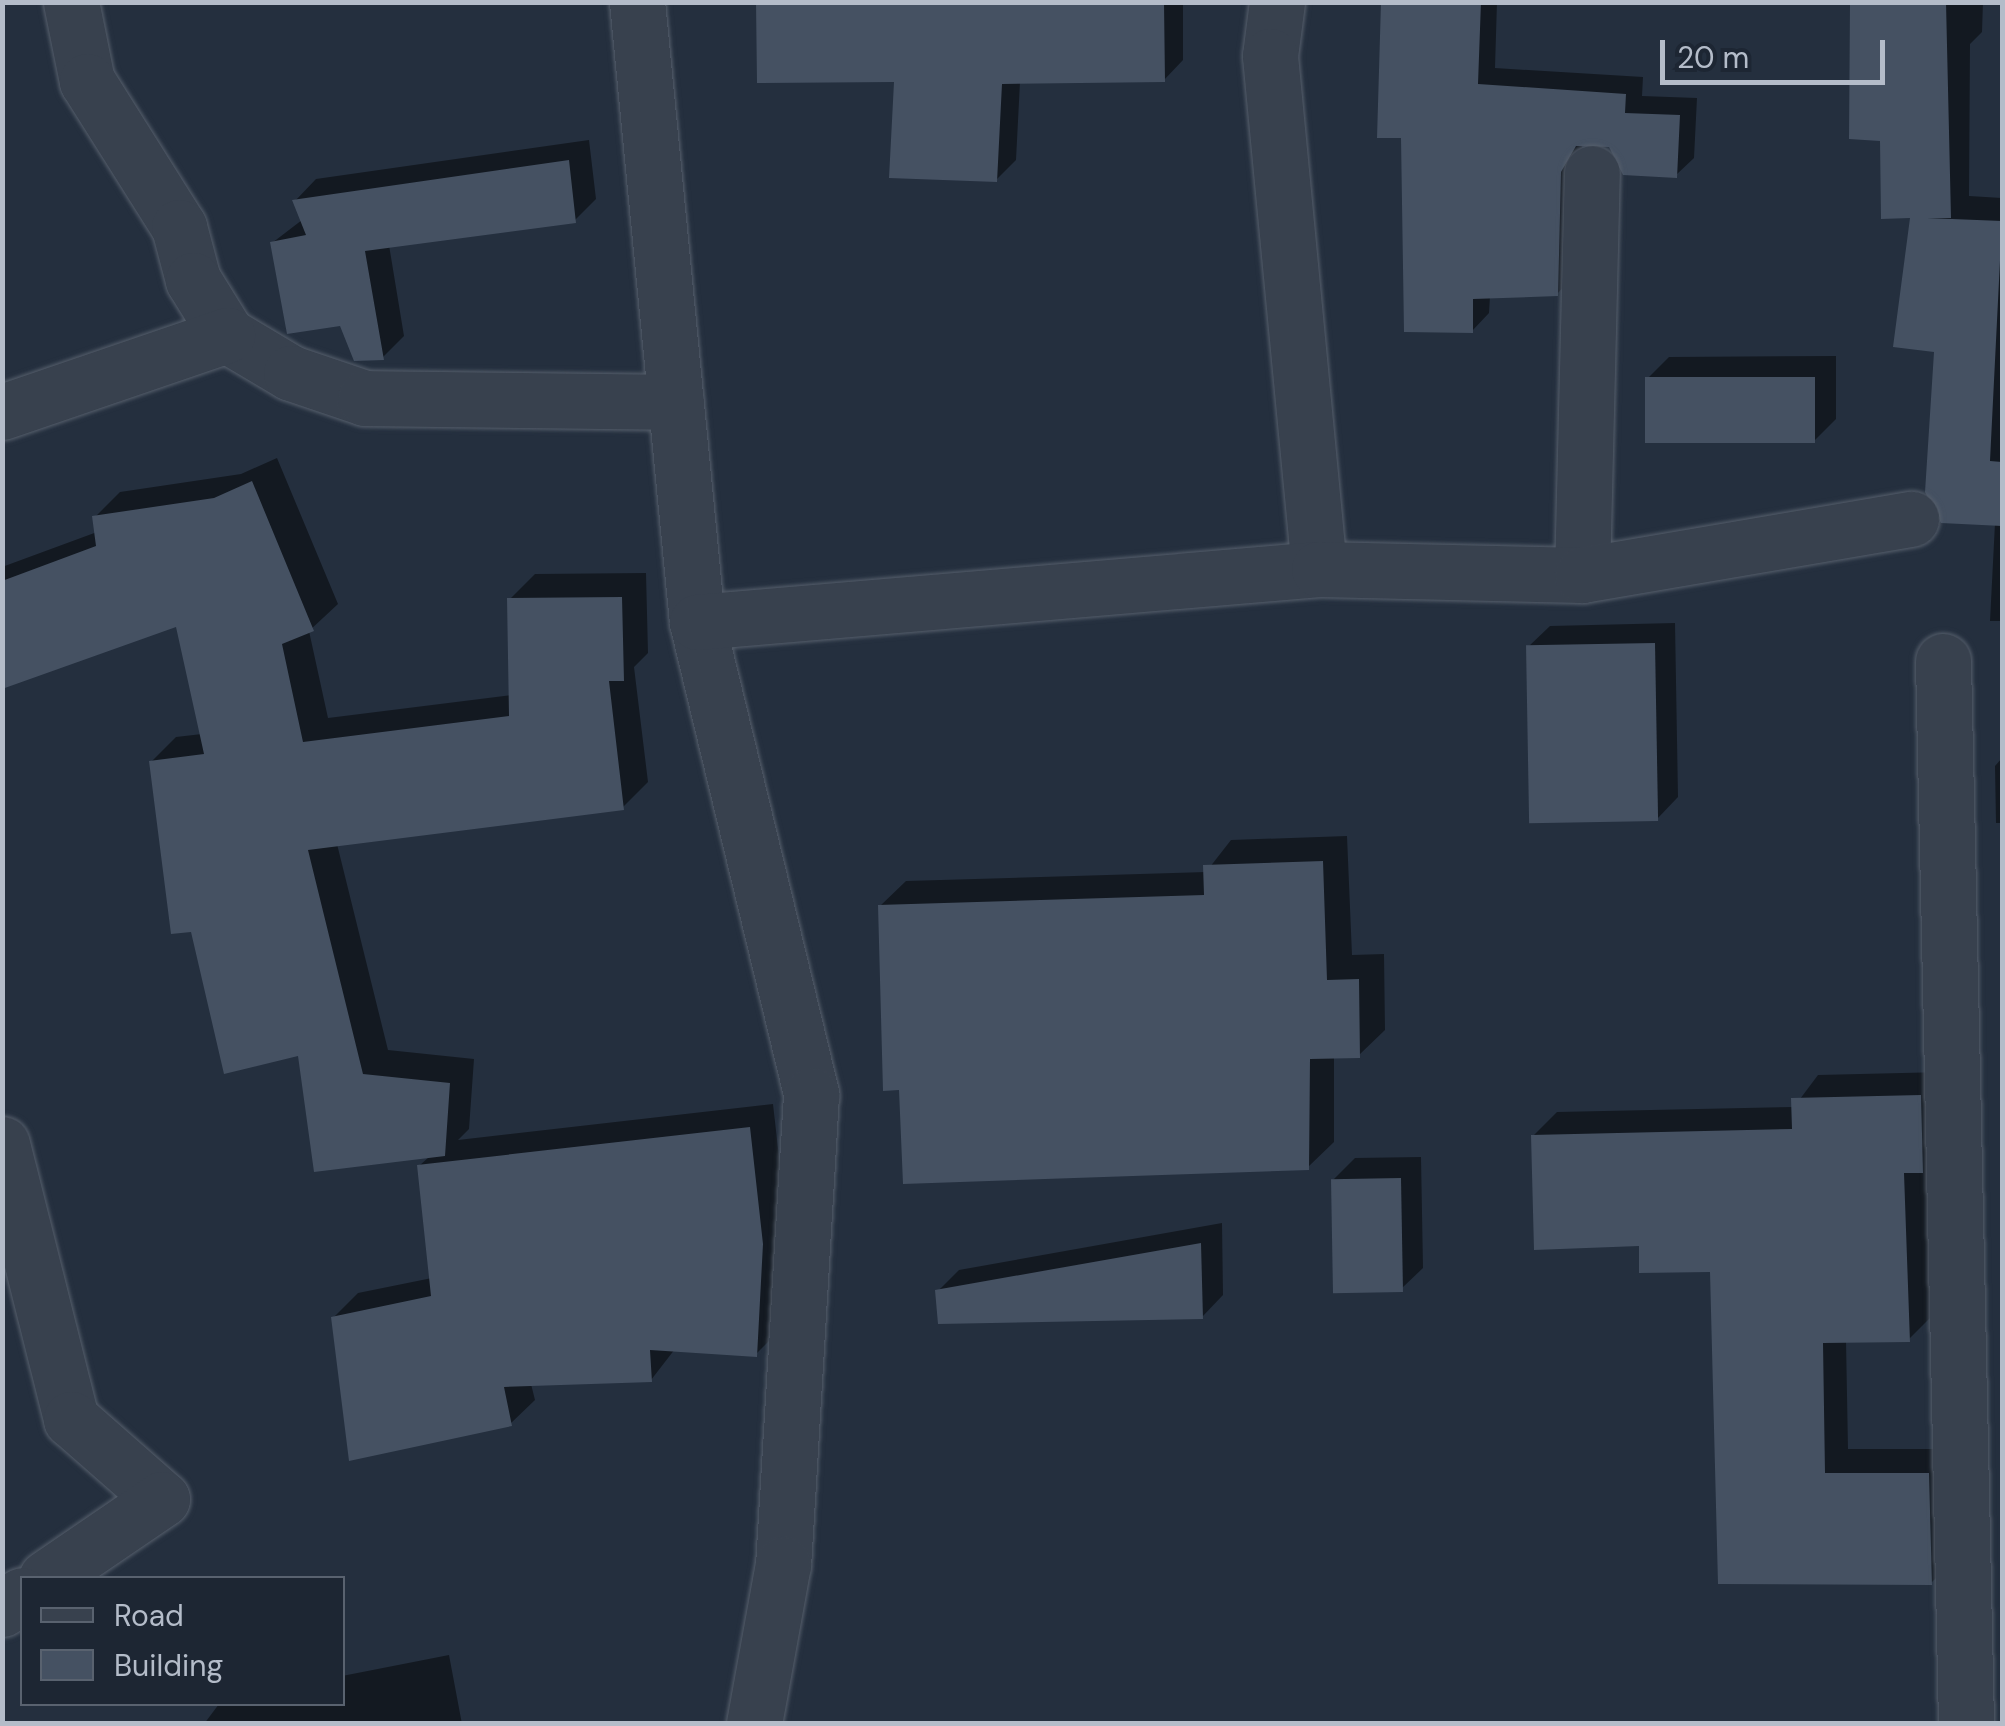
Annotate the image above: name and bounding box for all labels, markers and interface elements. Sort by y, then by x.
scale bar [1665,20,1890,82]
text: 20 m [1677,38,1749,77]
legend [20,1576,345,1706]
text: Road [114,1596,184,1635]
text: Building [114,1646,223,1685]

